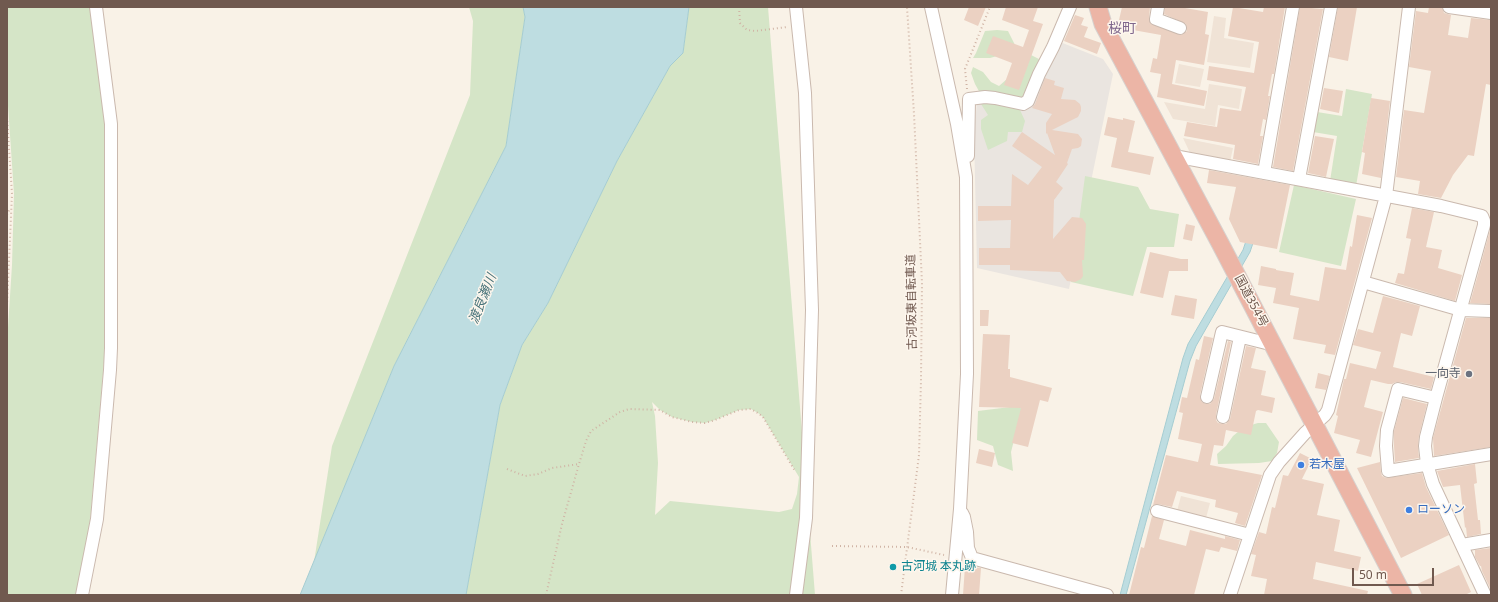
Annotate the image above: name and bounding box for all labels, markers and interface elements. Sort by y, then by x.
district label: 桜町 [1108,21,1136,37]
street label: 古河坂東自転車道 [904,254,920,350]
water label: 渡良瀬川 [466,272,500,326]
street label: 国道354号 [1231,273,1271,329]
place label: 一向寺 [1425,367,1461,381]
marker: 一向寺 [1464,369,1474,379]
place label: 若木屋 [1309,458,1345,472]
marker: 若木屋 [1296,460,1306,470]
place label: ローソン [1417,503,1465,517]
marker: ローソン [1404,505,1414,515]
place label: 古河城 本丸跡 [901,560,976,574]
scale bar [1354,560,1436,586]
marker: 古河城 本丸跡 [888,562,898,572]
text: 50 m [1359,566,1387,583]

